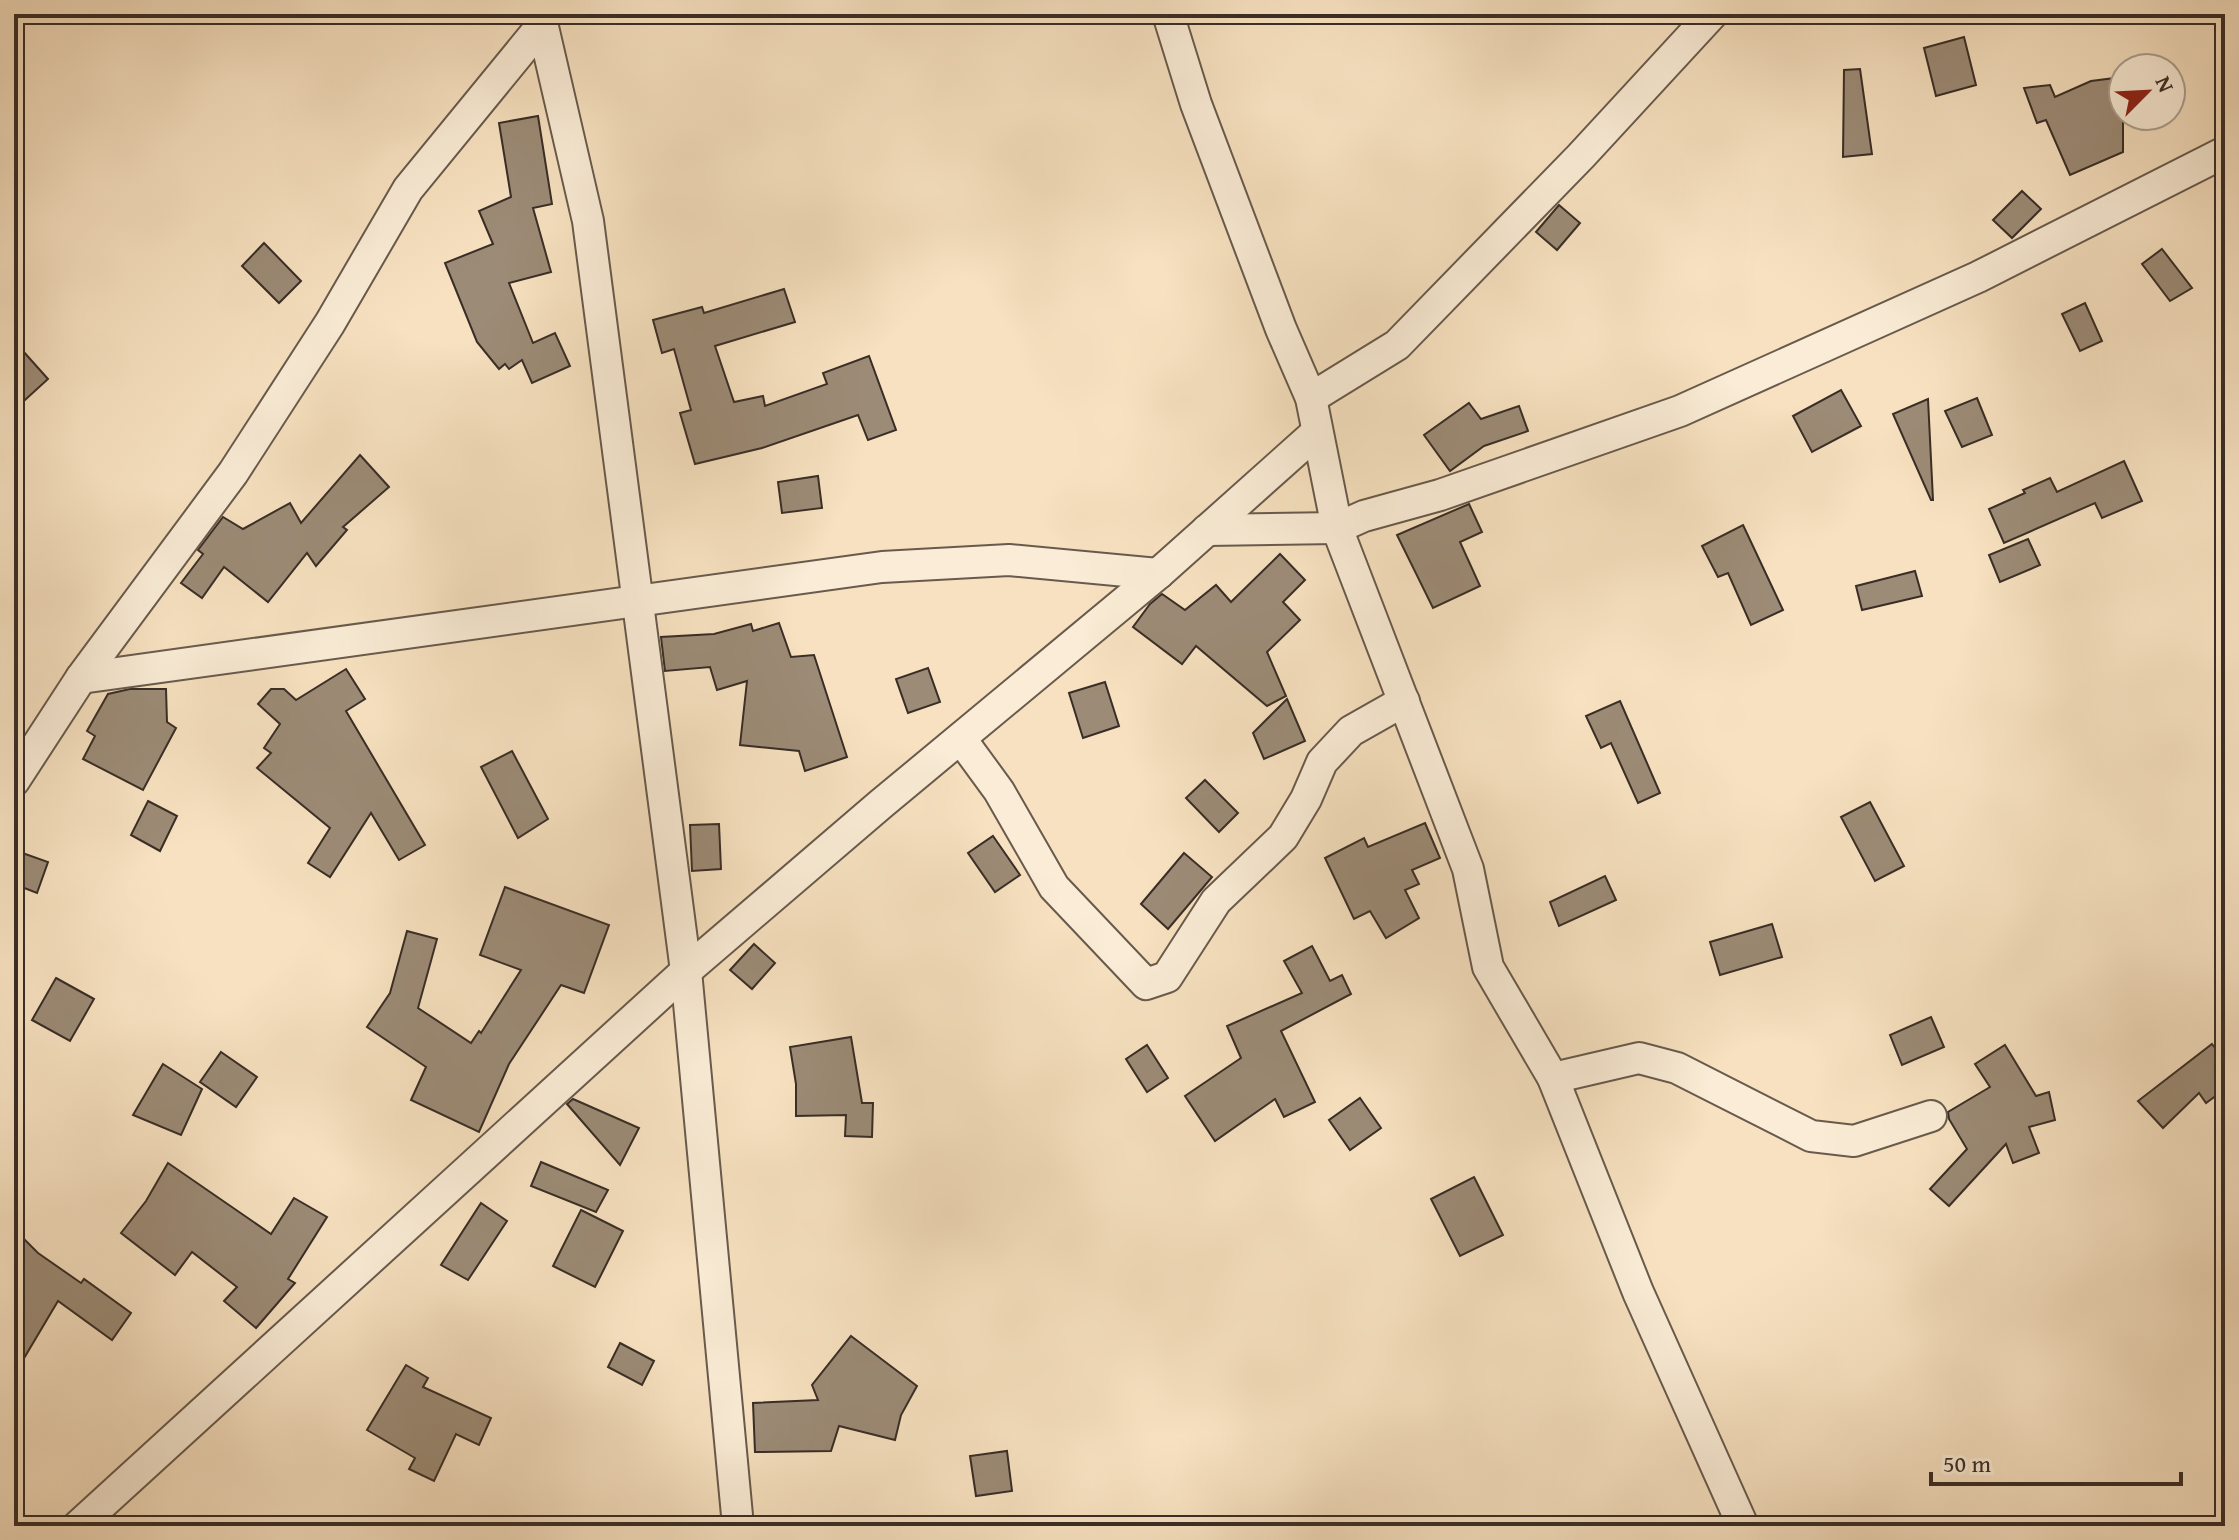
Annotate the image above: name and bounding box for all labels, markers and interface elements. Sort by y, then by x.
north arrow [2107,52,2187,132]
text: N [2148,71,2183,97]
scale bar [1931,1436,2181,1486]
text: 50 m [1943,1446,1991,1481]

